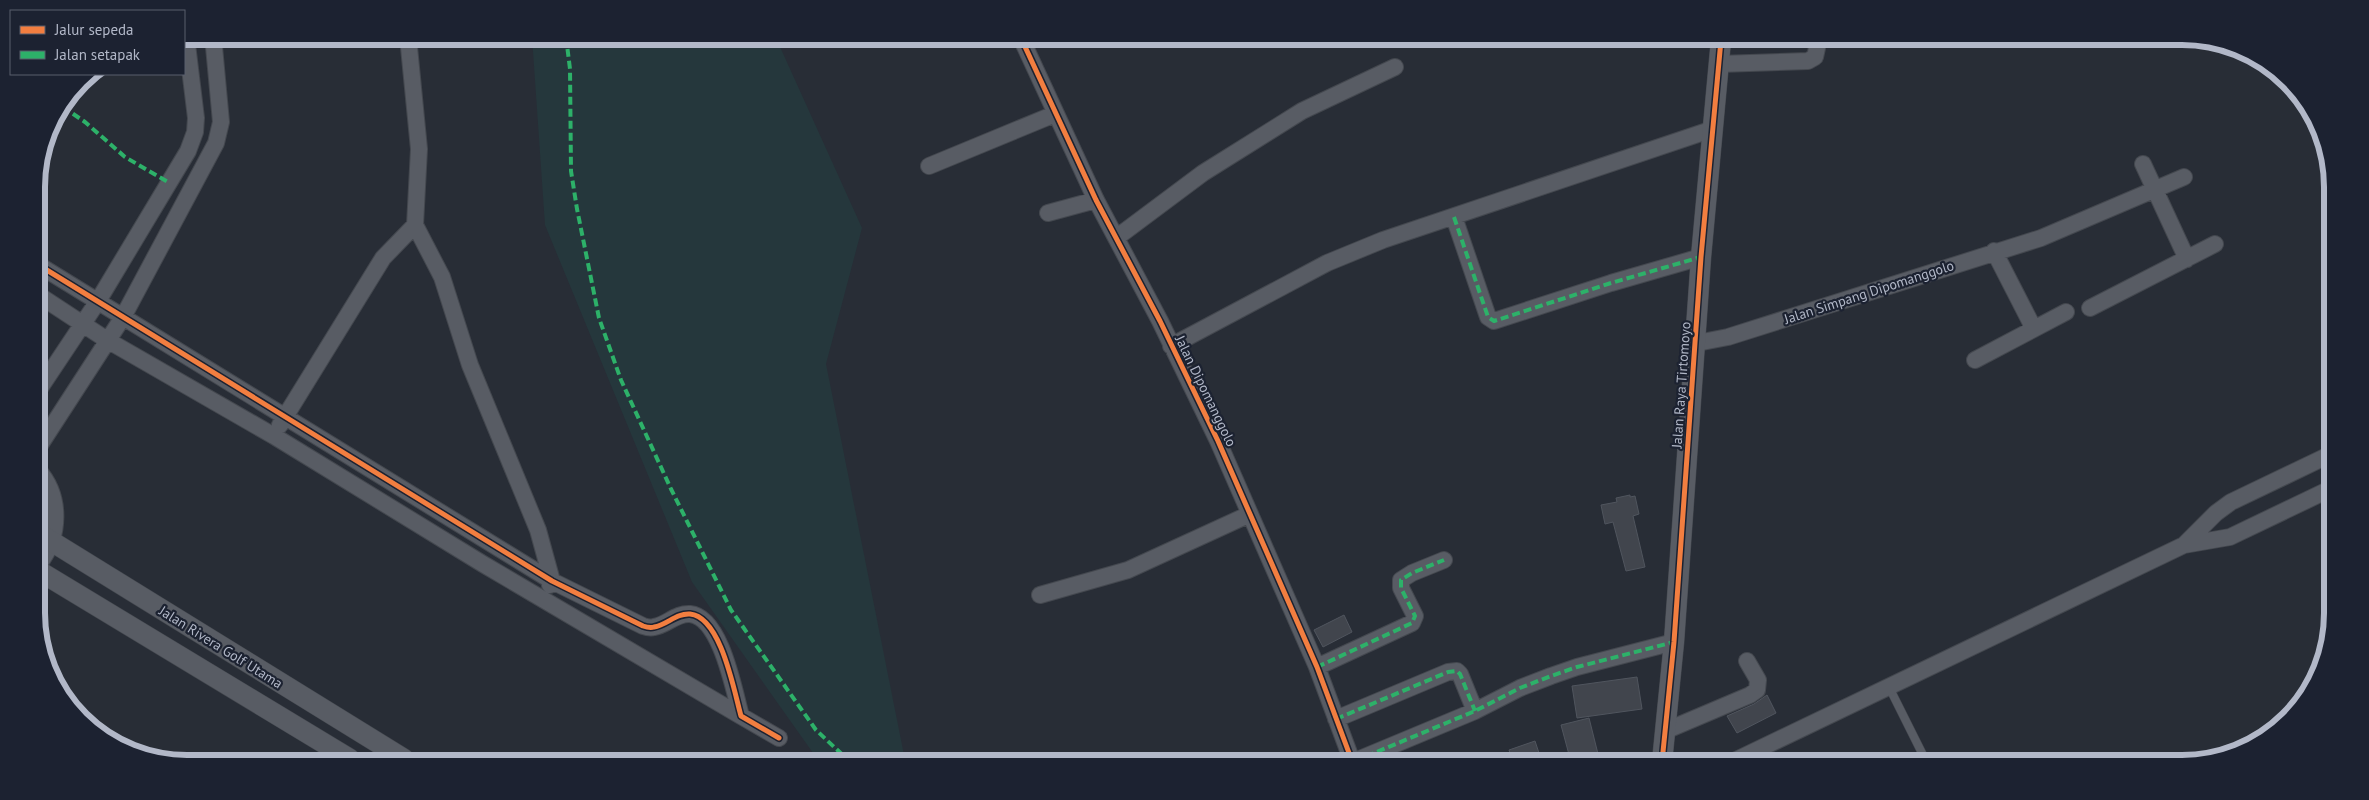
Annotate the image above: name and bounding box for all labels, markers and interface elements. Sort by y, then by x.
legend [10,10,185,75]
text: Jalur sepeda [54,20,134,39]
text: Jalan setapak [54,45,141,64]
street label: Jalan Simpang Dipomanggolo [1781,256,1956,328]
street label: Jalan Raya Tirtomoyo [1668,321,1694,450]
street label: Jalan Dipomanggolo [1171,332,1241,450]
street label: Jalan Rivera Golf Utama [155,601,286,692]

